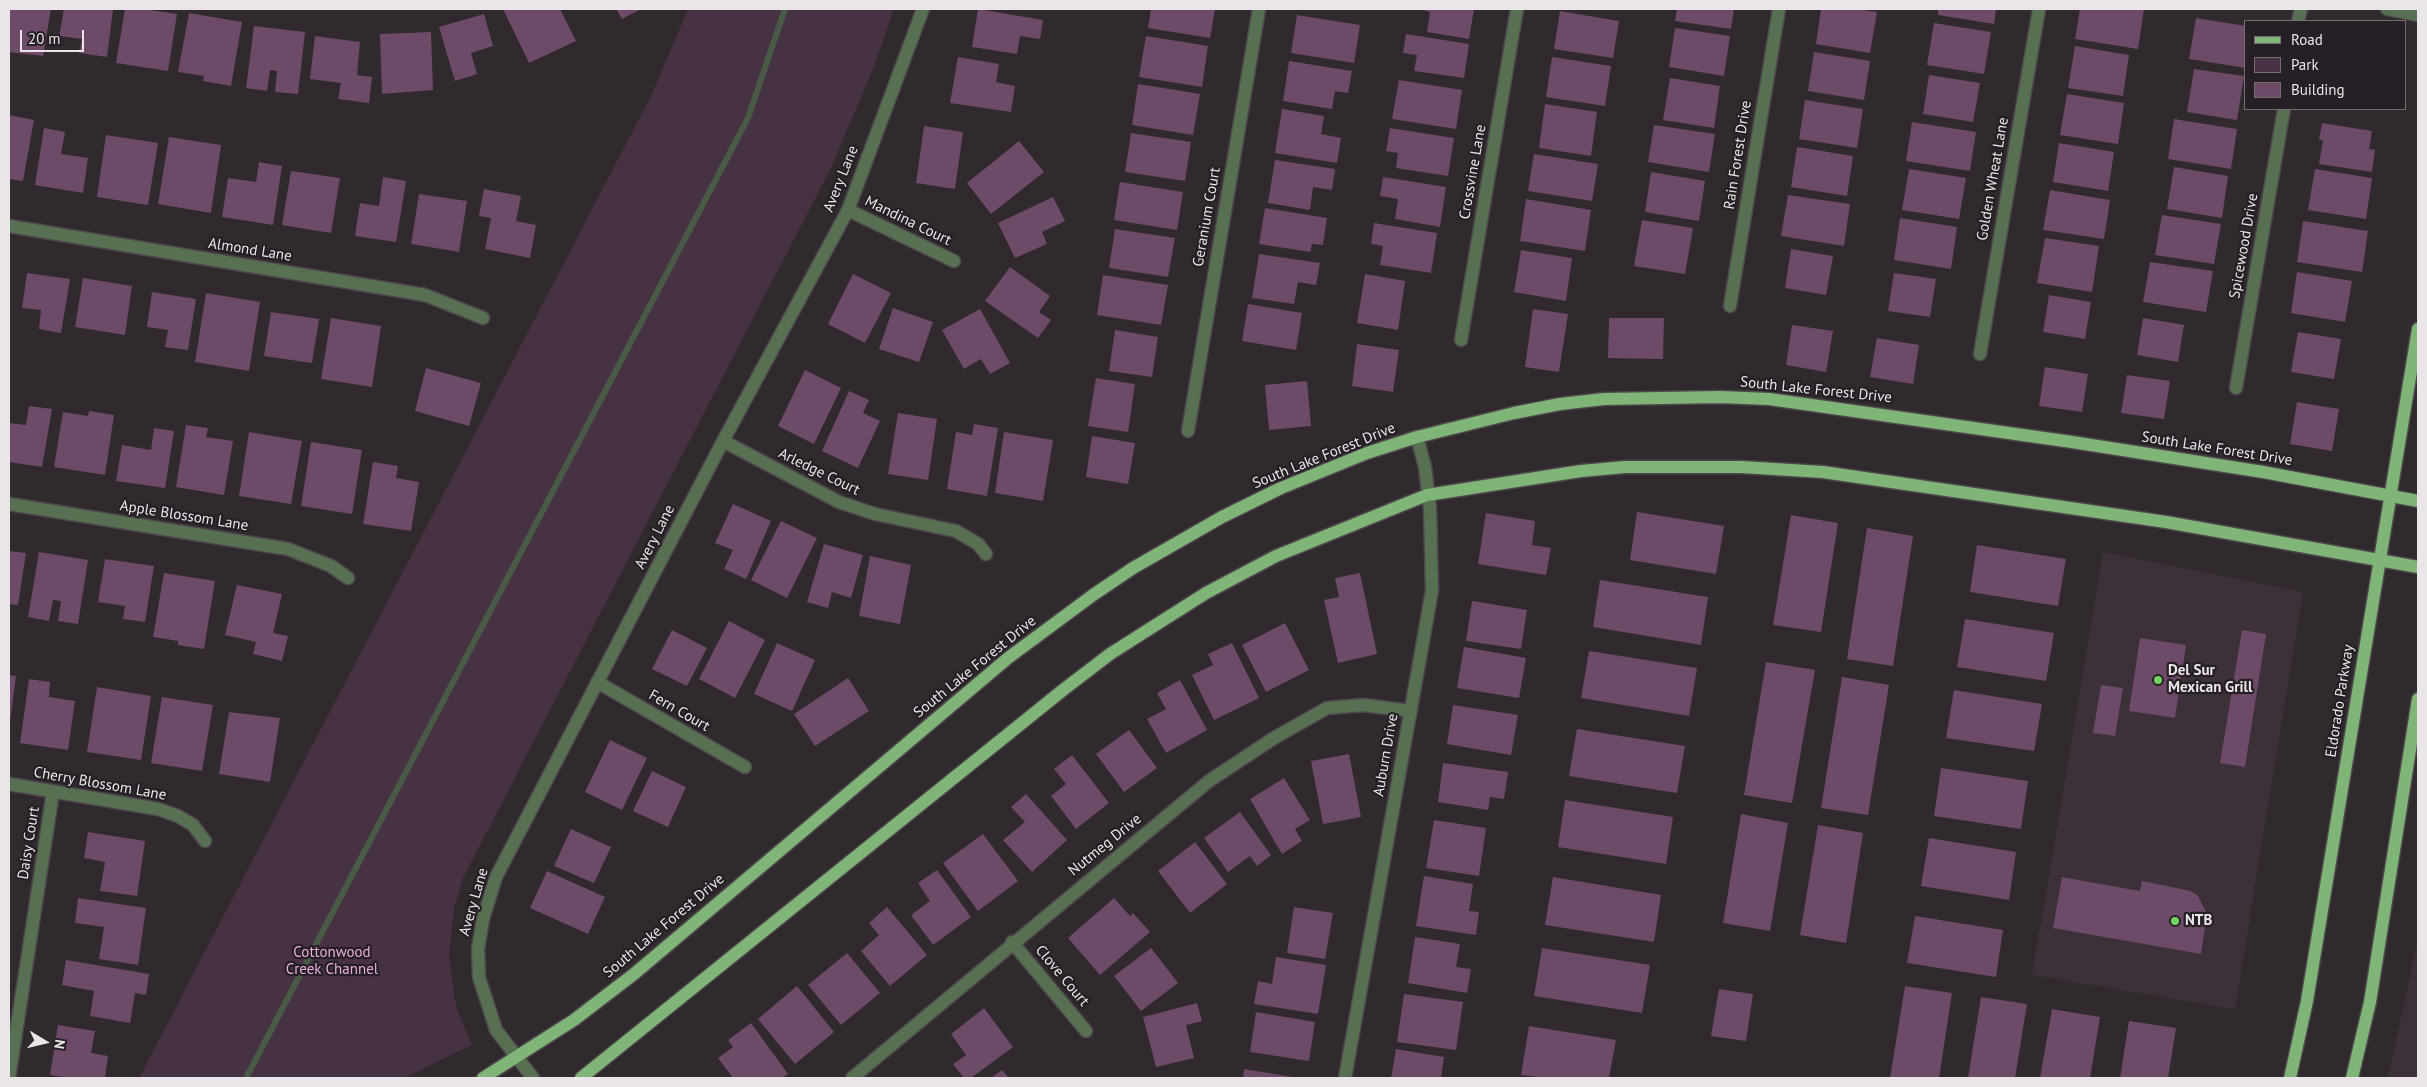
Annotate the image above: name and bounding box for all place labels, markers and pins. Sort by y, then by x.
place label: Del Sur Mexican Grill [2168,662,2252,697]
marker: Del Sur Mexican Grill [2152,674,2164,686]
place label: NTB [2185,912,2212,930]
marker: NTB [2169,915,2181,927]

